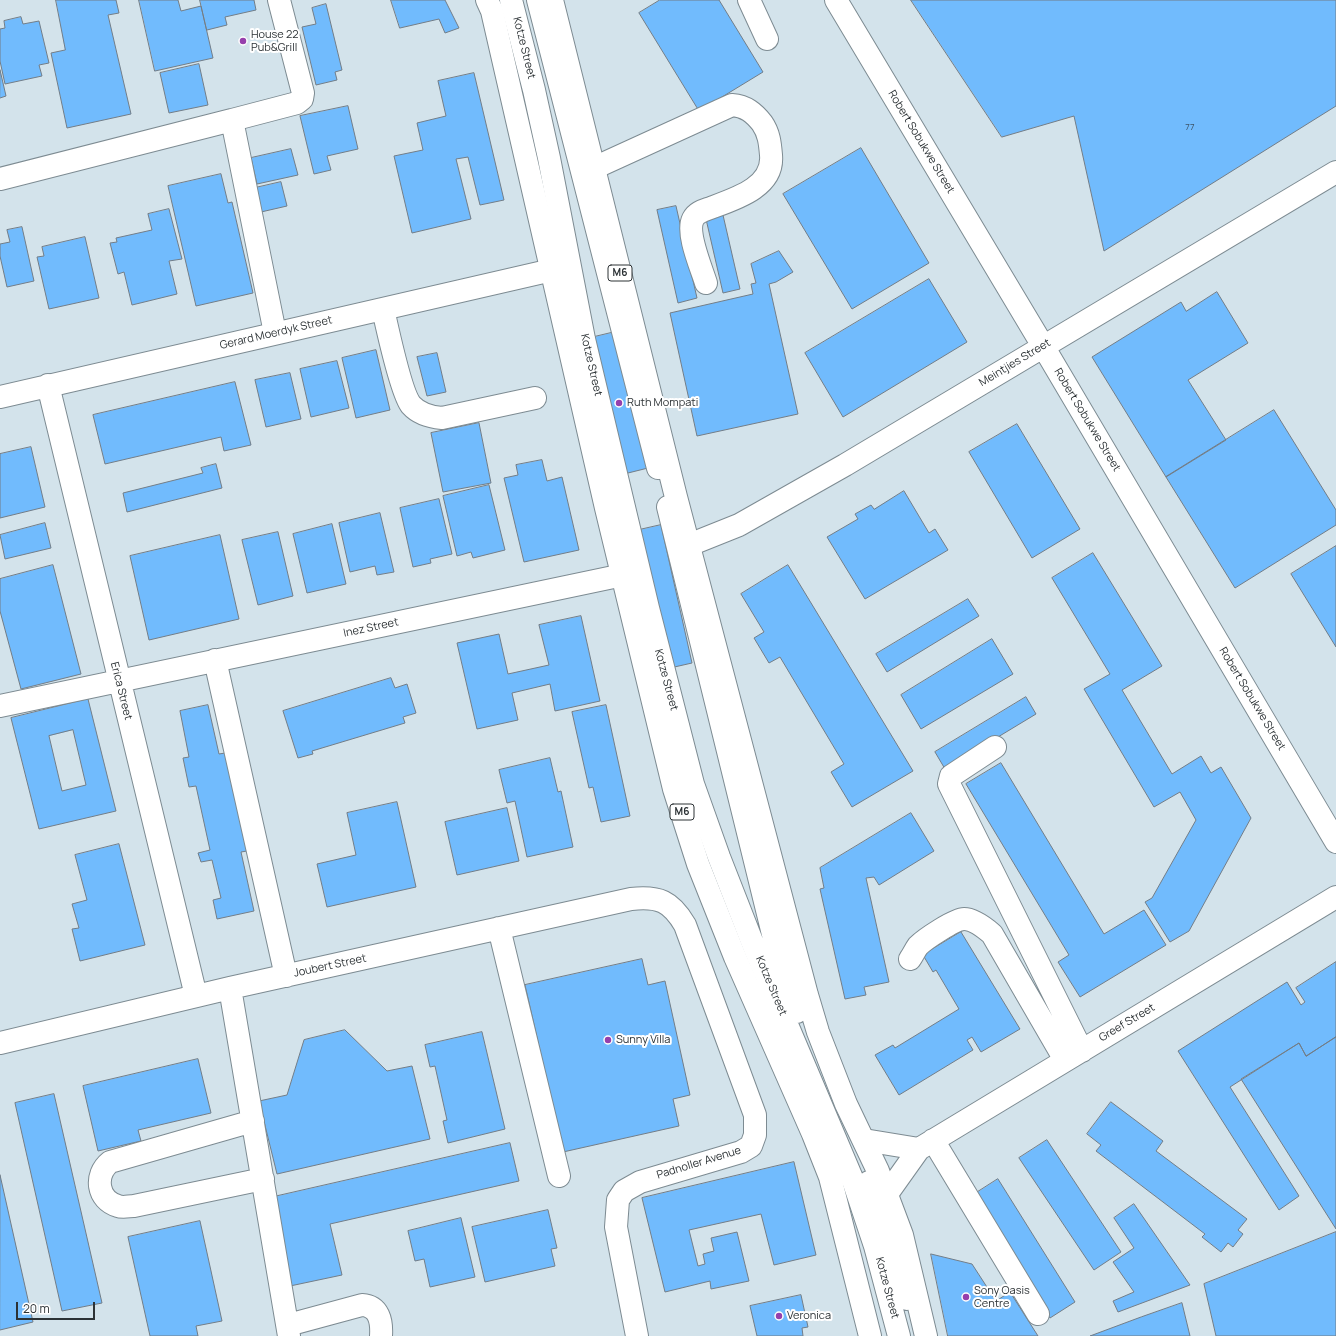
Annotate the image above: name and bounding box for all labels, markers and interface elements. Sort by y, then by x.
street label: Kotze Street [510,16,538,80]
place label: House 22 Pub&Grill [251,28,299,54]
marker: House 22 Pub&Grill [238,36,248,46]
street label: Robert Sobukwe Street [885,88,957,196]
house number: 77 [1185,122,1195,132]
road number: M6 [608,265,632,281]
street label: Gerard Moerdyk Street [219,314,333,352]
street label: Kotze Street [577,333,605,397]
street label: Meintjies Street [977,336,1053,390]
street label: Robert Sobukwe Street [1051,366,1123,474]
place label: Ruth Mompati [627,396,698,410]
marker: Ruth Mompati [614,398,624,408]
street label: Inez Street [342,616,400,640]
street label: Robert Sobukwe Street [1216,645,1288,753]
street label: Kotze Street [651,648,681,712]
street label: Erica Street [107,661,135,721]
road number: M6 [670,804,694,820]
street label: Joubert Street [292,952,368,980]
street label: Kotze Street [753,954,789,1018]
street label: Greef Street [1097,1001,1157,1045]
place label: Sunny Villa [616,1033,670,1047]
marker: Sunny Villa [603,1035,613,1045]
street label: Padnoller Avenue [655,1144,743,1182]
street label: Kotze Street [872,1256,902,1320]
place label: Sony Oasis Centre [974,1284,1030,1310]
marker: Sony Oasis Centre [961,1292,971,1302]
scale bar [18,1294,97,1320]
text: 20 m [23,1300,50,1317]
place label: Veronica [787,1309,831,1323]
marker: Veronica [774,1311,784,1321]

